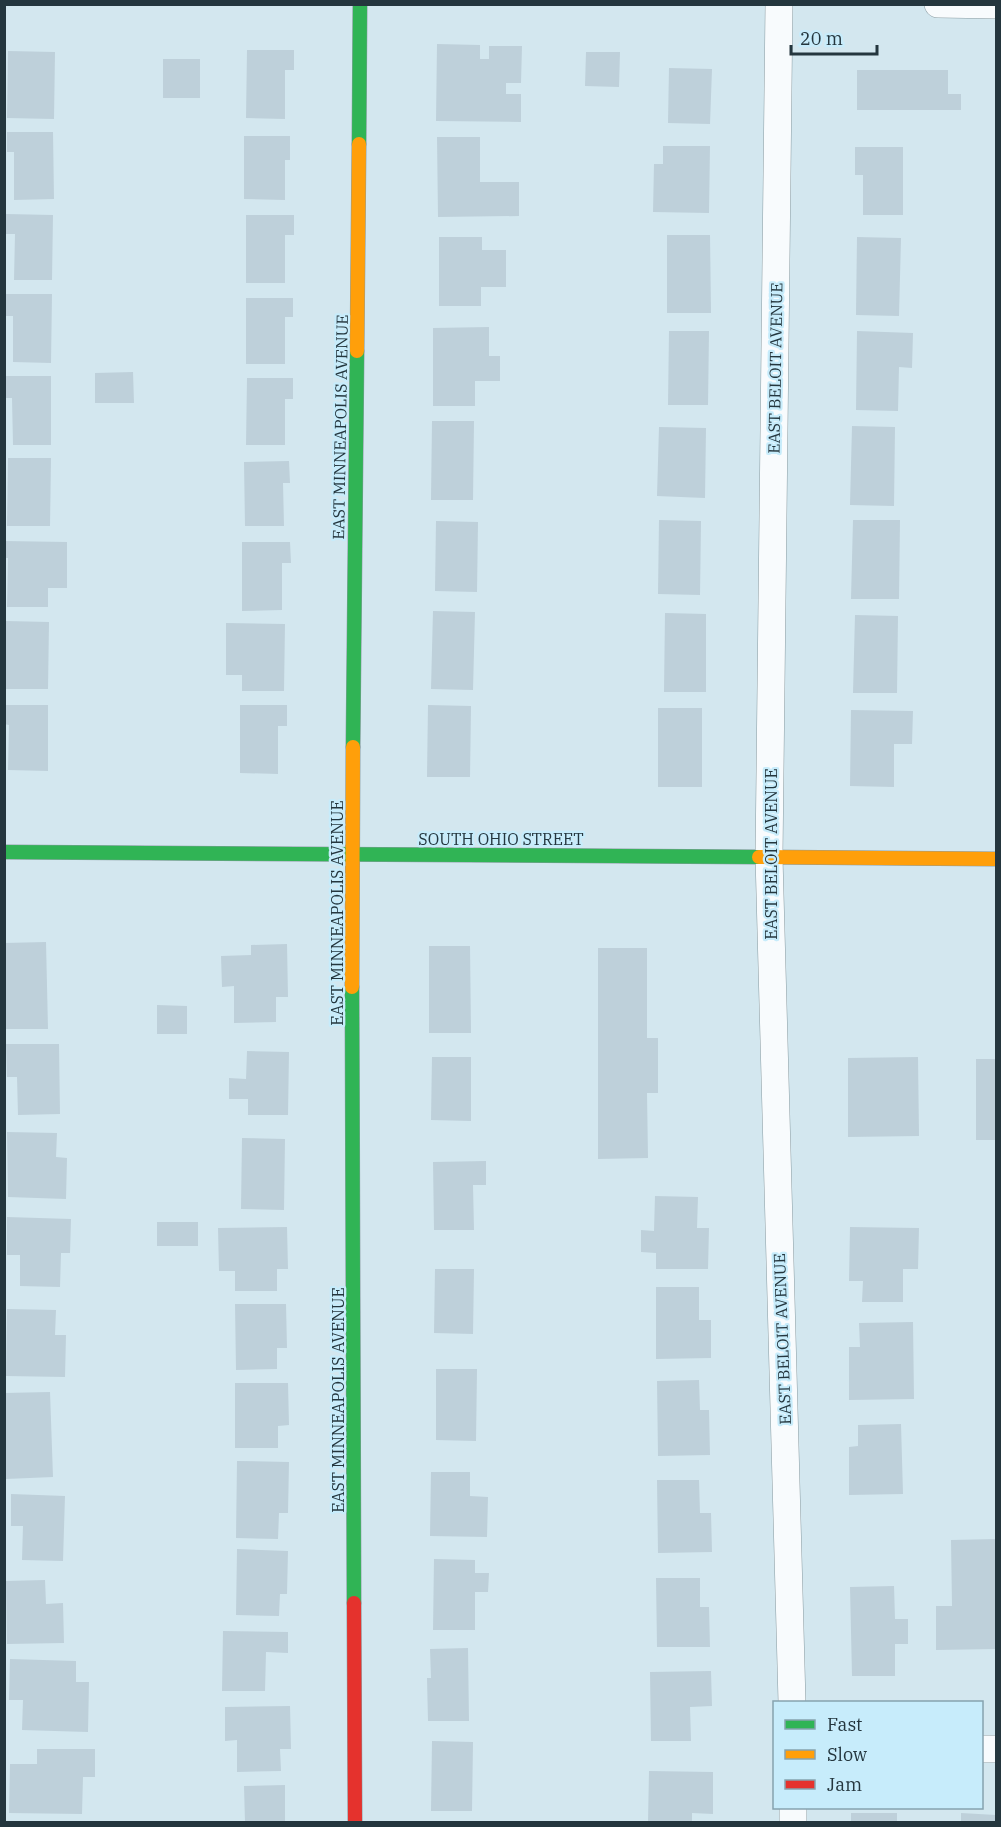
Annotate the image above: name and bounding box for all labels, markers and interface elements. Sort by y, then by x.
scale bar [791,18,876,56]
text: 20 m [800,27,843,50]
street label: EAST BELOIT AVENUE [764,282,786,454]
street label: EAST MINNEAPOLIS AVENUE [328,314,352,540]
street label: EAST BELOIT AVENUE [761,768,781,940]
street label: EAST MINNEAPOLIS AVENUE [327,800,347,1026]
street label: SOUTH OHIO STREET [418,829,584,849]
street label: EAST BELOIT AVENUE [769,1253,795,1425]
street label: EAST MINNEAPOLIS AVENUE [328,1287,348,1513]
legend [773,1701,983,1809]
text: Fast [827,1713,862,1736]
text: Slow [827,1743,867,1766]
text: Jam [827,1773,862,1796]

